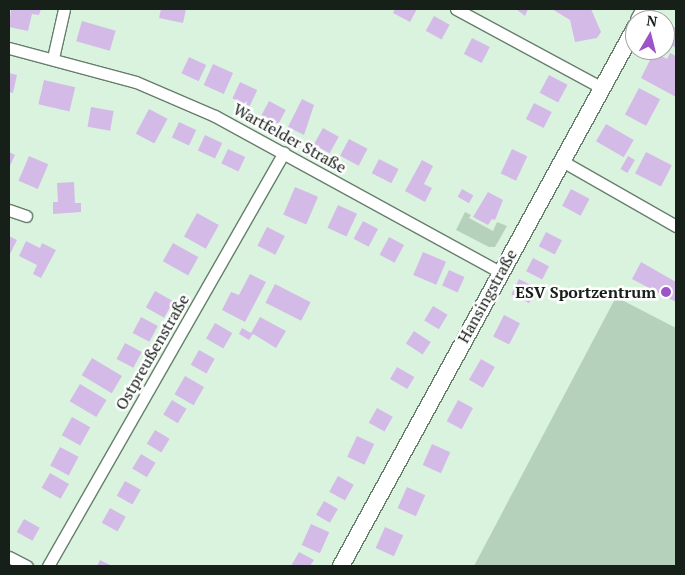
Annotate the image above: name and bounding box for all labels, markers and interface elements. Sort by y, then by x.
north arrow [625,10,675,60]
text: N [645,10,659,31]
street label: Wartfelder Straße [230,99,350,177]
street label: Hansingstraße [453,246,521,346]
place label: ESV Sportzentrum [515,282,656,302]
marker: ESV Sportzentrum [660,286,672,298]
street label: Ostpreußenstraße [111,291,193,413]

